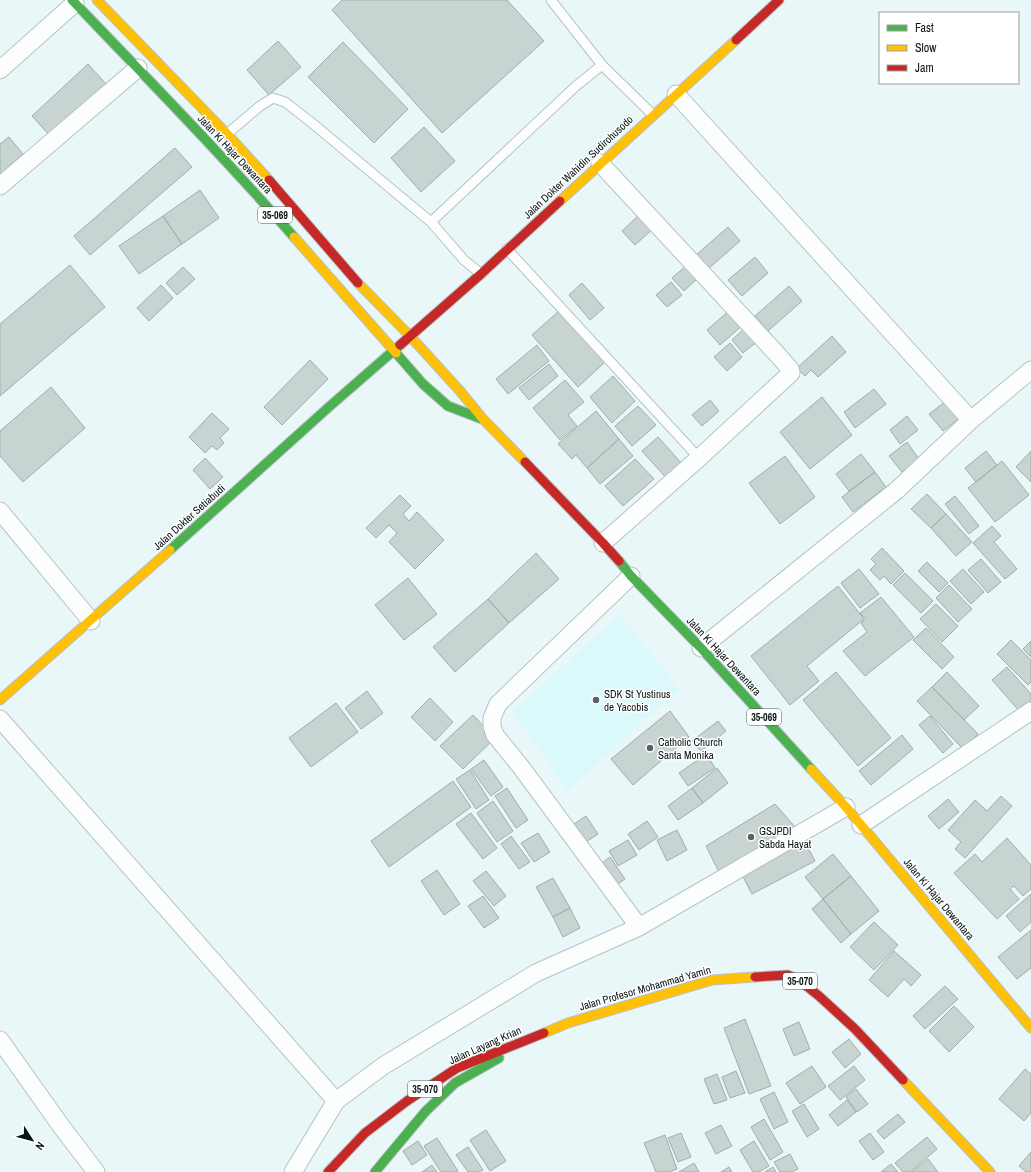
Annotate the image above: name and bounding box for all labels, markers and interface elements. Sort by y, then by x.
legend [879,12,1019,84]
text: Fast [915,20,934,36]
text: Slow [915,40,937,56]
text: Jam [915,60,934,76]
street label: Jalan Ki Hajar Dewantara [195,112,275,196]
street label: Jalan Dokter Wahidin Sudirohusodo [520,112,636,222]
road number: 35-069 [258,207,292,223]
street label: Jalan Dokter Setiabudi [150,481,228,553]
street label: Jalan Ki Hajar Dewantara [684,614,764,698]
place label: SDK St Yustinus de Yacobis [604,687,671,714]
marker: SDK St Yustinus de Yacobis [591,695,601,705]
road number: 35-069 [747,709,781,725]
place label: Catholic Church Santa Monika [658,735,723,762]
marker: Catholic Church Santa Monika [645,743,655,753]
place label: GSJPDI Sabda Hayat [759,824,812,851]
marker: GSJPDI Sabda Hayat [746,832,756,842]
street label: Jalan Ki Hajar Dewantara [901,855,977,943]
street label: Jalan Profesor Mohammad Yamin [578,963,712,1013]
road number: 35-070 [783,973,817,989]
street label: Jalan Layang Krian [447,1023,523,1067]
road number: 35-070 [408,1081,442,1097]
north arrow [12,1120,52,1160]
text: N [33,1139,48,1153]

